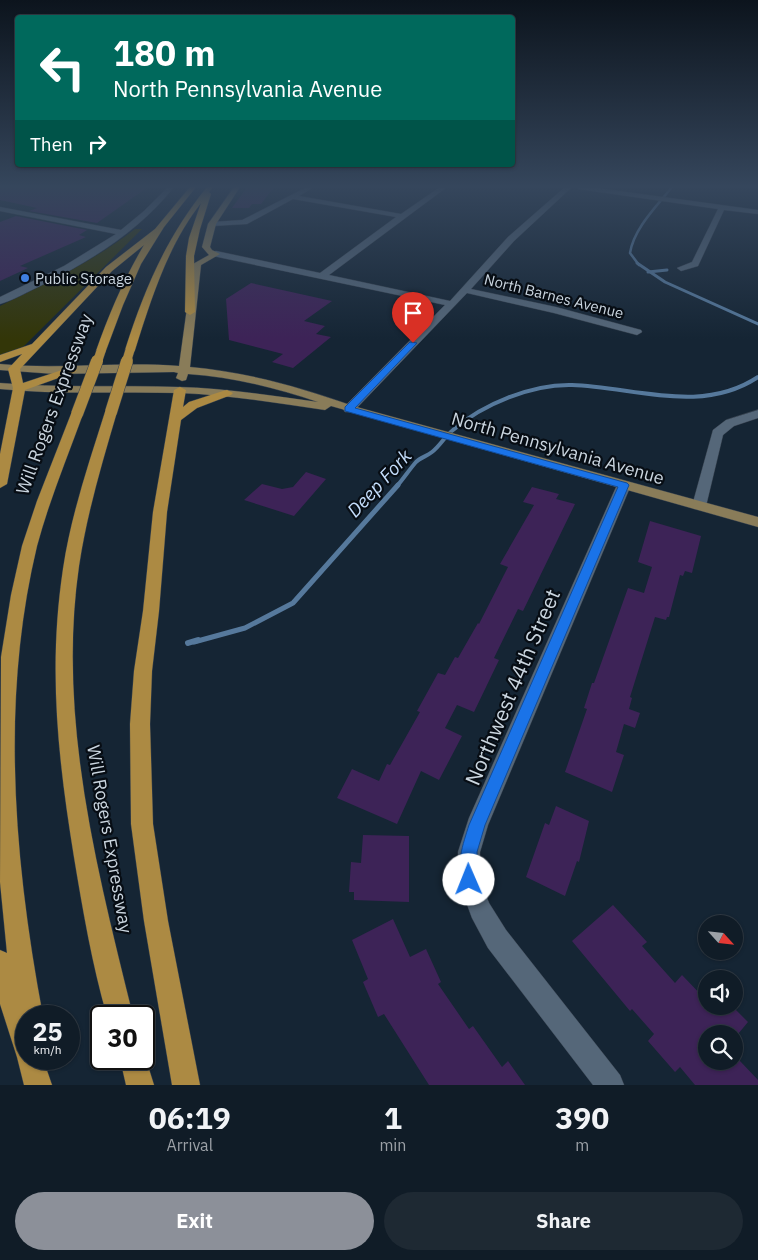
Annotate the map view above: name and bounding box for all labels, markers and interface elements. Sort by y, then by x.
text: 180 m [113,30,216,76]
icon: left [30,35,95,100]
text: North Pennsylvania Avenue [113,74,382,103]
icon: right [83,130,111,158]
text: Then [30,132,73,156]
place label: Public Storage [35,269,132,288]
street label: North Barnes Avenue [482,269,626,323]
marker: Public Storage [19,272,31,284]
pin [392,292,434,343]
icon: arrive [399,299,427,327]
street label: Will Rogers Expressway [11,311,97,497]
street label: North Pennsylvania Avenue [449,407,667,489]
water label: Deep Fork [342,443,417,522]
street label: Northwest 44th Street [458,585,566,789]
street label: Will Rogers Expressway [82,743,138,935]
position arrow [442,853,494,905]
north arrow [698,915,742,960]
map controls [698,915,743,1070]
button: sound [698,970,743,1015]
speed limit sign: 30 [90,1005,155,1070]
text: 25 [32,1015,63,1048]
button: search [698,1025,743,1070]
text: km/h [33,1042,62,1057]
text: 06:19 [149,1098,231,1137]
text: 1 [384,1098,402,1137]
text: 390 [555,1098,609,1137]
text: Arrival [166,1135,213,1155]
text: min [379,1135,406,1155]
text: m [575,1135,589,1155]
button: Exit [15,1192,374,1250]
button: Share [384,1192,743,1250]

